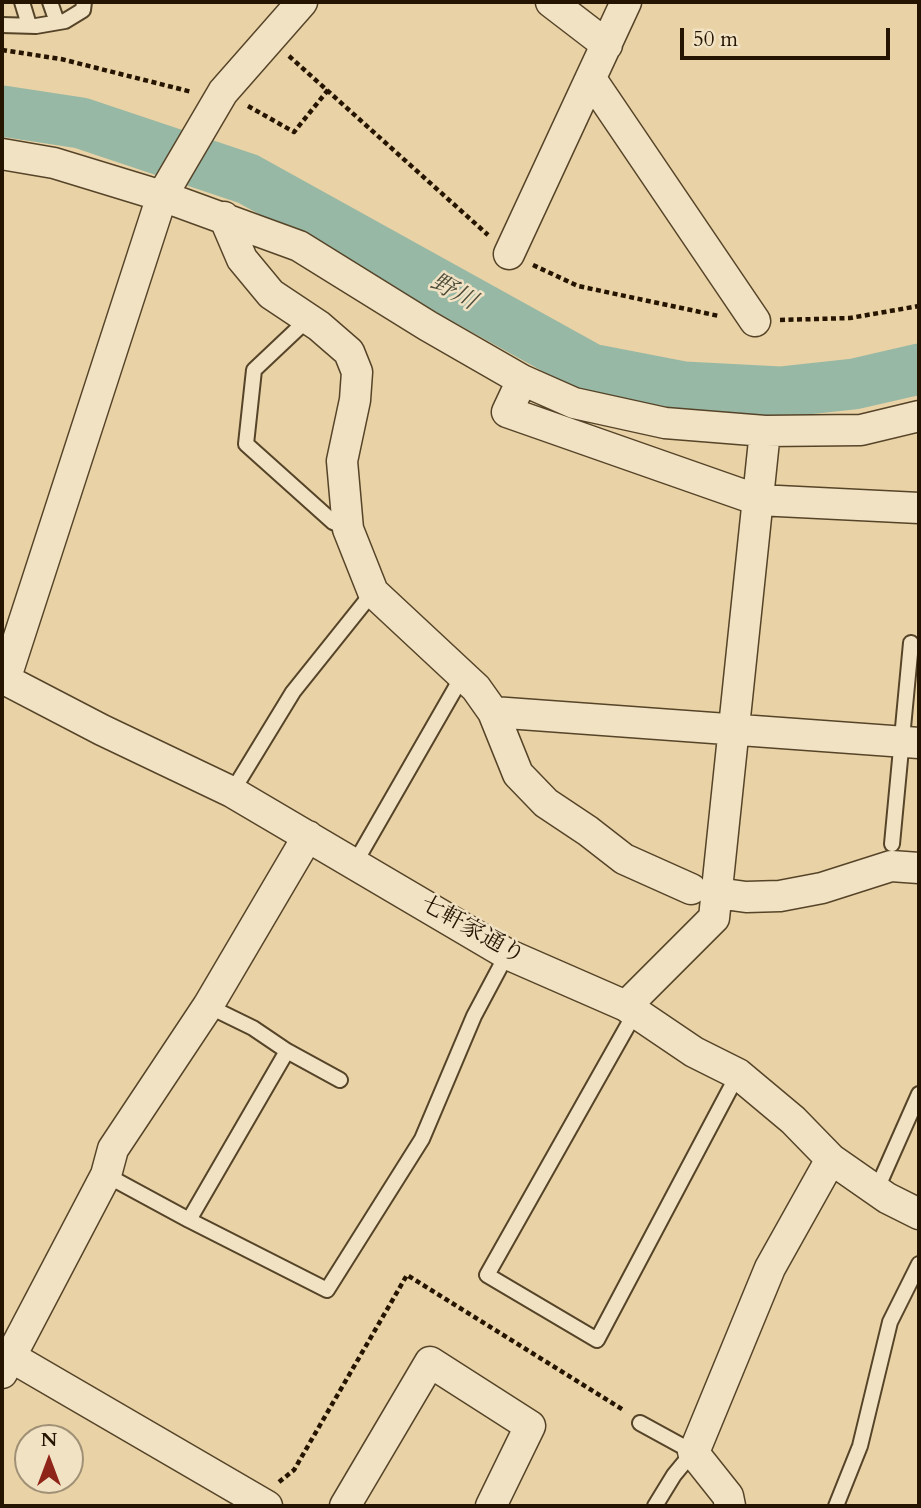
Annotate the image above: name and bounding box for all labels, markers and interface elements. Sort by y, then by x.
scale bar [683,14,893,58]
text: 50 m [693,25,738,54]
water label: 野川 [425,269,481,317]
street label: 七軒家通り [415,891,529,971]
north arrow [14,1424,84,1494]
text: N [41,1427,57,1453]

